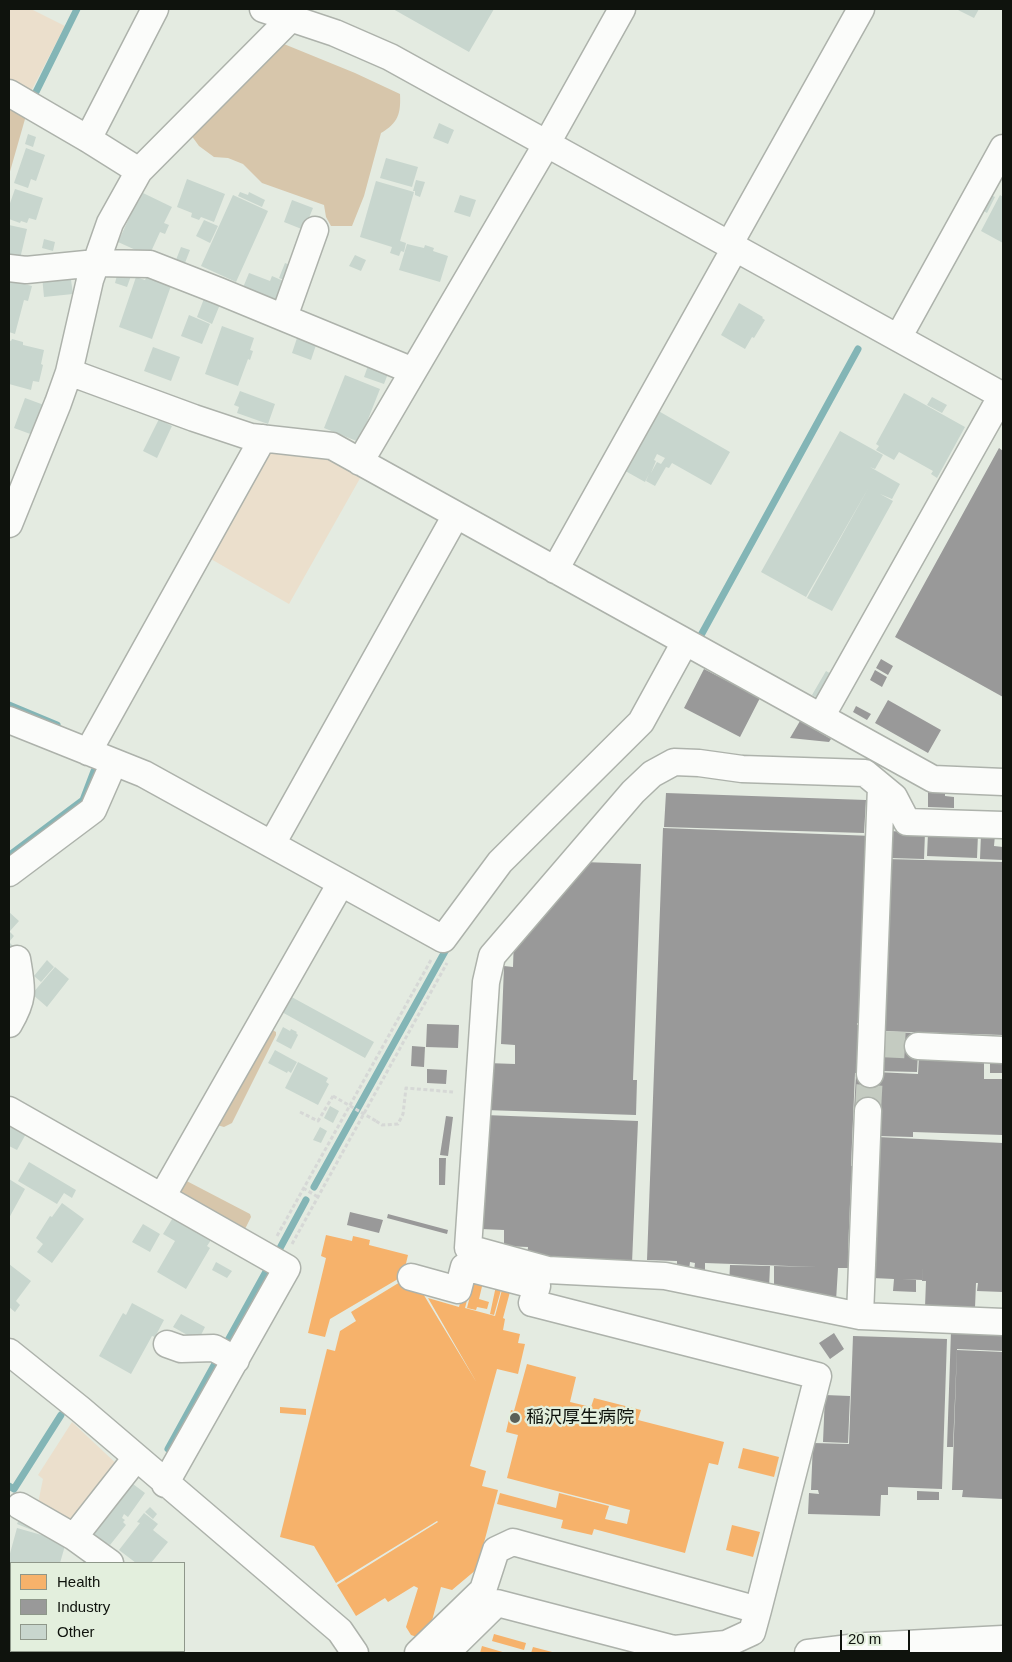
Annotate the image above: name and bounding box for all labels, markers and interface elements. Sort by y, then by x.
place label: 稲沢厚生病院 [526,1407,634,1429]
marker: 稲沢厚生病院 [508,1411,522,1425]
legend [10,1562,185,1652]
text: Health [57,1573,100,1590]
text: Industry [57,1598,110,1615]
scale bar [842,1620,912,1652]
text: Other [57,1623,95,1640]
text: 20 m [848,1630,881,1647]

